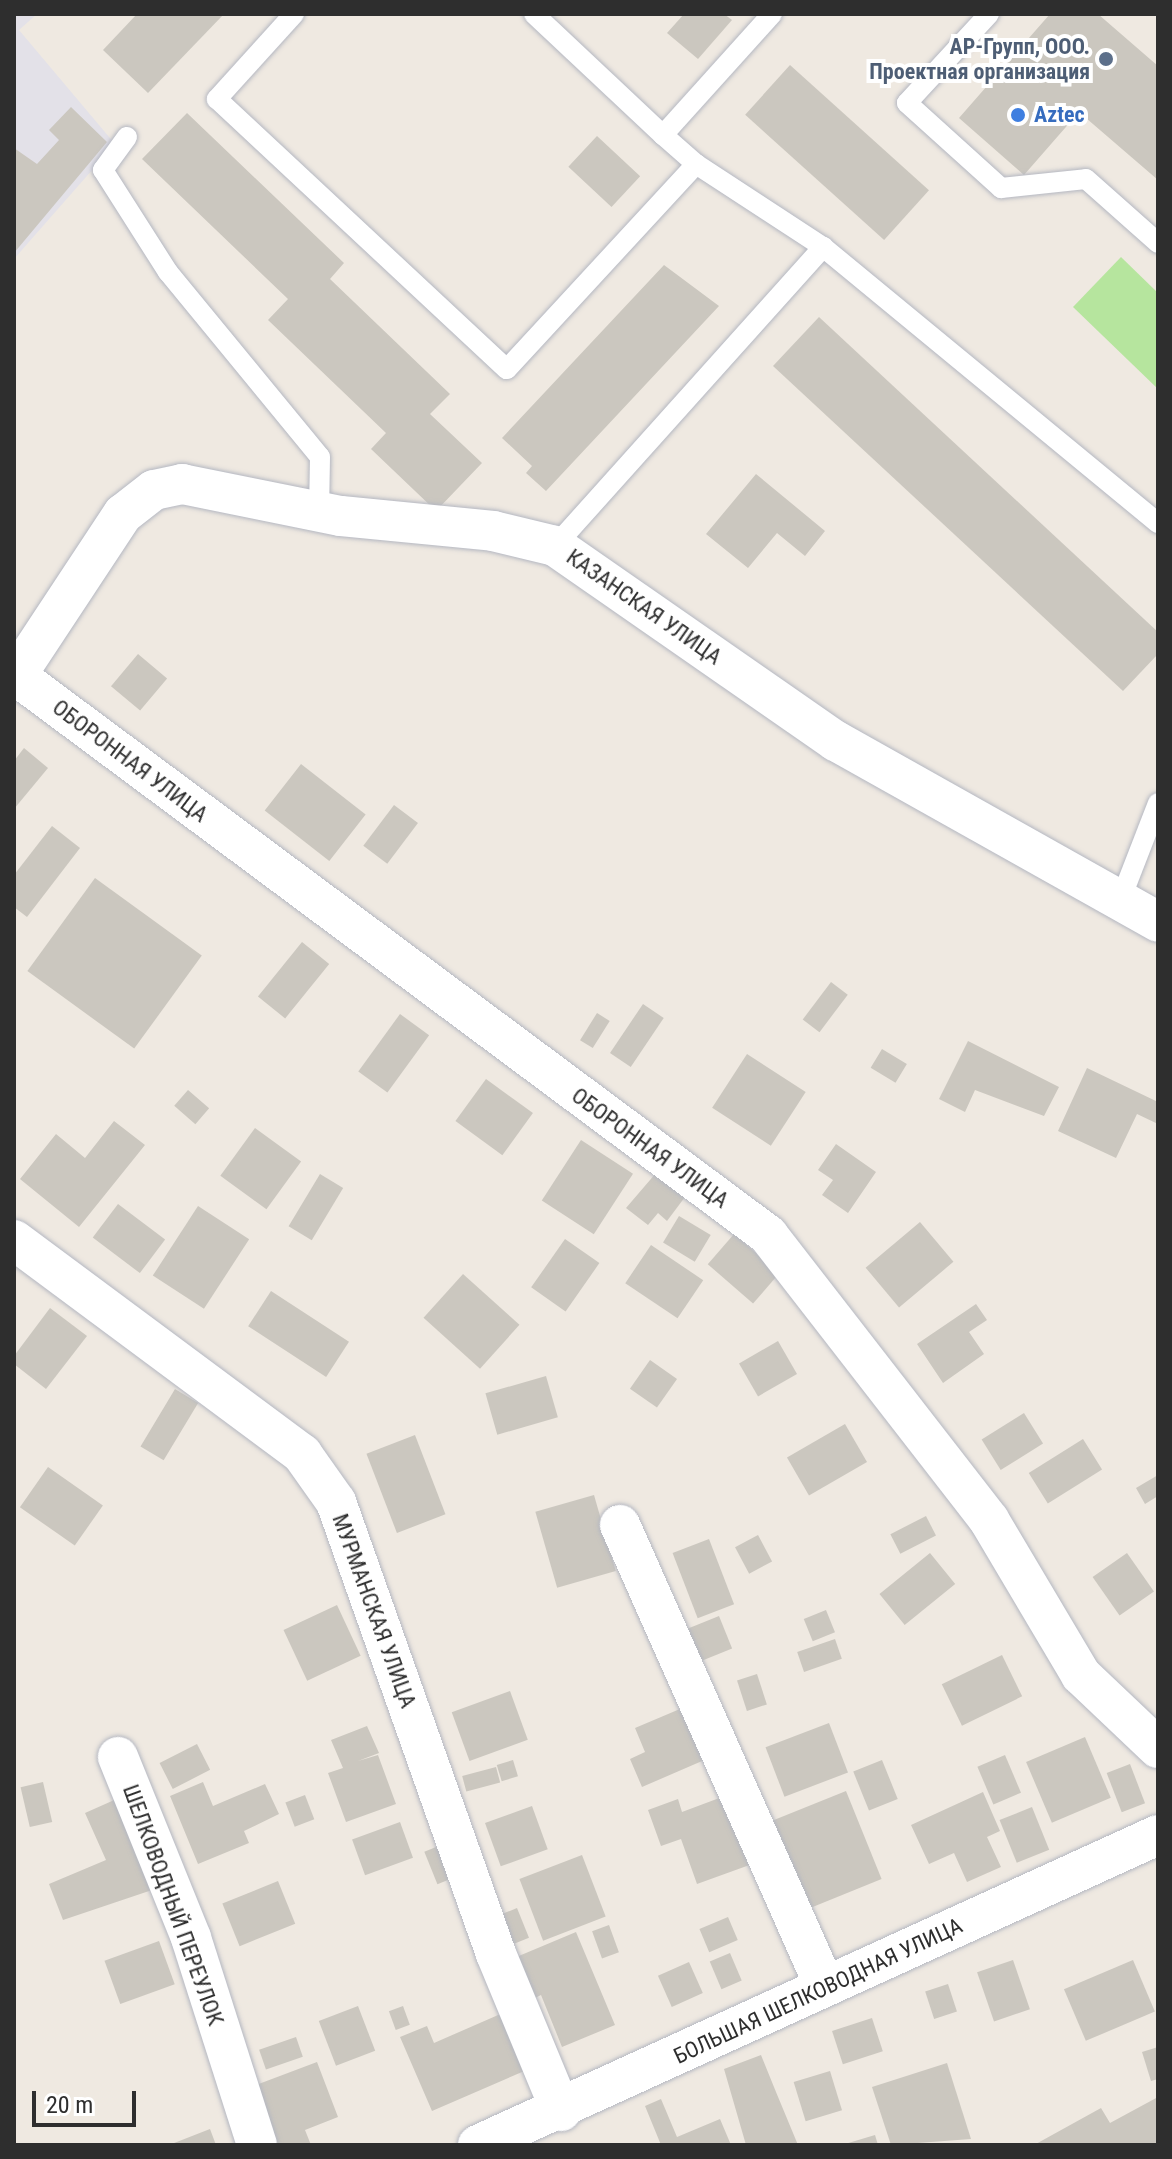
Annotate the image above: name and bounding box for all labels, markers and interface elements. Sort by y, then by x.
place label: АР-Групп, ООО. Проектная организация [869,33,1090,84]
marker: АР-Групп, ООО. Проектная организация [1097,50,1115,68]
place label: Aztec [1034,102,1085,128]
marker: Aztec [1009,106,1027,124]
street label: КАЗАНСКАЯ УЛИЦА [561,544,727,670]
street label: ОБОРОННАЯ УЛИЦА [47,694,213,828]
street label: ОБОРОННАЯ УЛИЦА [567,1082,733,1214]
street label: МУРМАНСКАЯ УЛИЦА [327,1510,421,1712]
street label: ШЕЛКОВОДНЫЙ ПЕРЕУЛОК [117,1781,229,2029]
street label: БОЛЬШАЯ ШЕЛКОВОДНАЯ УЛИЦА [669,1912,967,2070]
scale bar [36,2075,140,2125]
text: 20 m [46,2091,93,2119]

